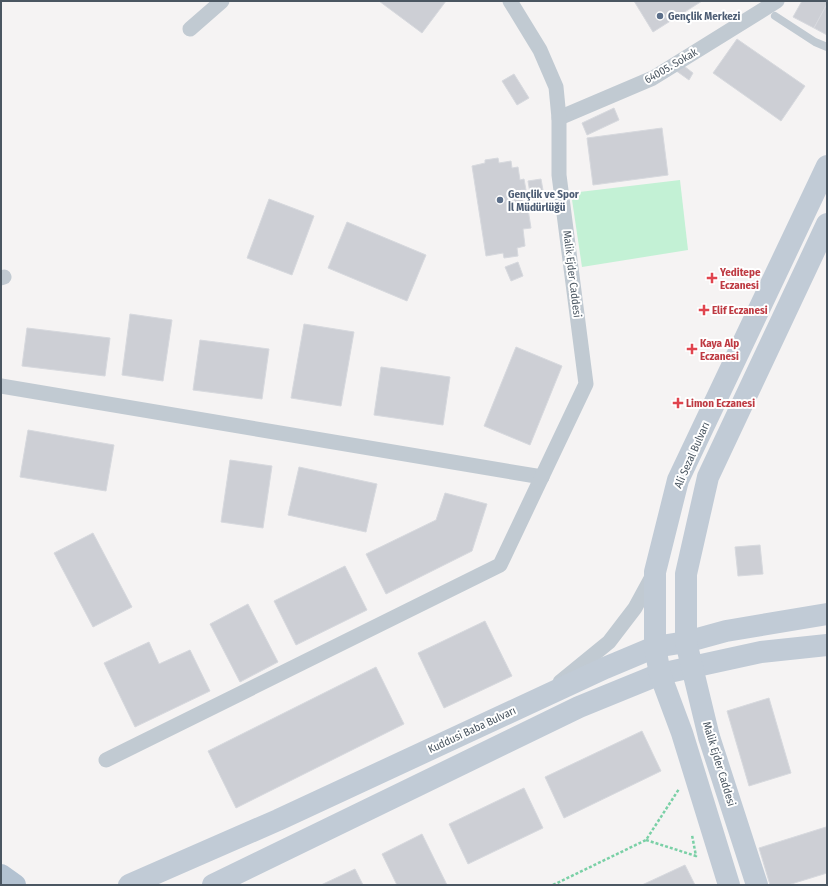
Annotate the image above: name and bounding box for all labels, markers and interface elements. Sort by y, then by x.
place label: Gençlik Merkezi [668,10,740,23]
marker: Gençlik Merkezi [655,11,665,21]
street label: 64005. Sokak [642,45,701,86]
place label: Gençlik ve Spor İl Müdürlüğü [508,188,580,214]
marker: Gençlik ve Spor İl Müdürlüğü [495,195,505,205]
street label: Malik Ejder Caddesi [560,230,584,319]
place label: Yeditepe Eczanesi [719,266,761,292]
marker: Yeditepe Eczanesi [707,273,717,283]
place label: Elif Eczanesi [712,304,768,317]
marker: Elif Eczanesi [699,305,709,315]
place label: Kaya Alp Eczanesi [700,337,739,363]
marker: Kaya Alp Eczanesi [687,344,697,354]
place label: Limon Eczanesi [686,397,755,410]
marker: Limon Eczanesi [673,398,683,408]
street label: Ali Sezal Bulvarı [672,420,712,490]
street label: Kuddusi Baba Bulvarı [426,704,518,756]
street label: Malik Ejder Caddesi [700,720,738,808]

